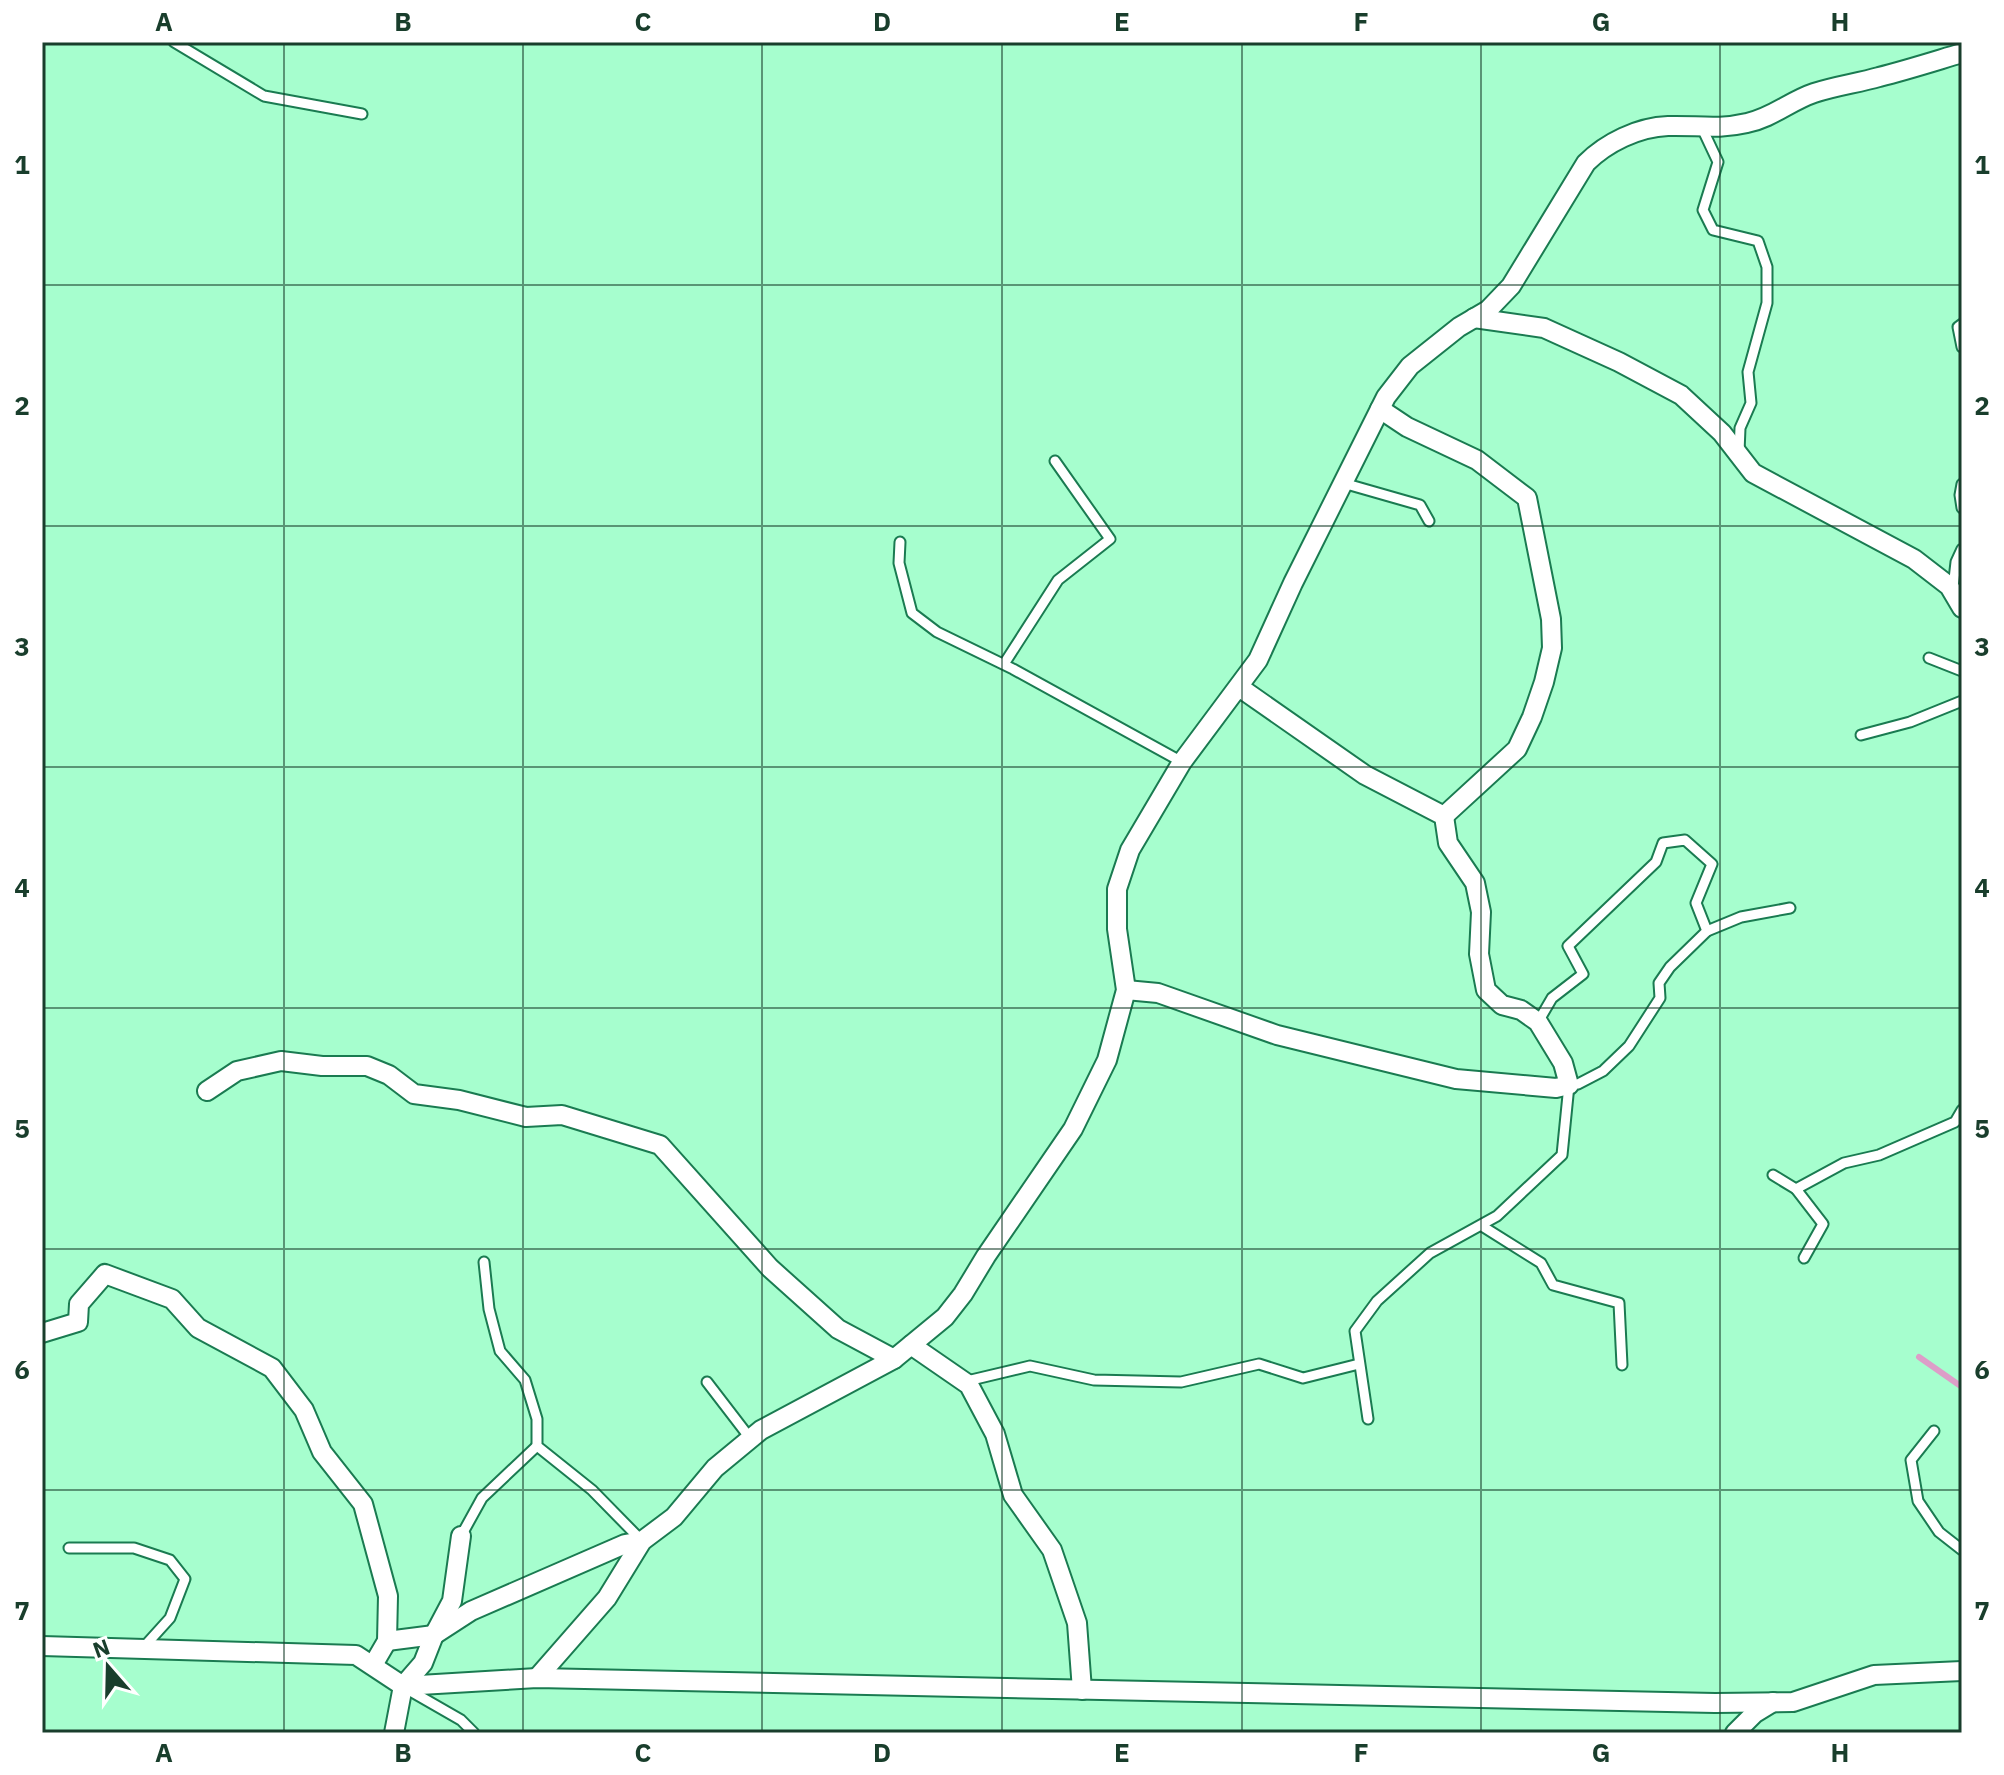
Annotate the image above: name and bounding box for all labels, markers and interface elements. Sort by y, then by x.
text: A [155,4,173,38]
text: B [394,4,412,38]
text: C [635,4,652,38]
text: D [873,4,891,38]
text: E [1114,4,1130,38]
text: F [1353,4,1369,38]
text: G [1592,4,1610,38]
text: H [1831,4,1849,38]
text: 1 [14,147,30,181]
text: 1 [1974,147,1990,181]
text: 2 [14,388,30,422]
text: 2 [1974,388,1990,422]
text: 3 [14,629,30,663]
text: 3 [1974,629,1990,663]
text: 4 [14,870,30,904]
text: 4 [1974,870,1990,904]
text: 5 [14,1111,30,1145]
text: 5 [1974,1111,1990,1145]
text: 6 [14,1352,30,1386]
text: 6 [1974,1352,1990,1386]
text: 7 [14,1593,30,1627]
text: 7 [1974,1593,1990,1627]
north arrow [68,1627,148,1707]
text: N [89,1631,113,1664]
text: A [155,1735,173,1769]
text: B [394,1735,412,1769]
text: C [635,1735,652,1769]
text: D [873,1735,891,1769]
text: E [1114,1735,1130,1769]
text: F [1353,1735,1369,1769]
text: G [1592,1735,1610,1769]
text: H [1831,1735,1849,1769]

